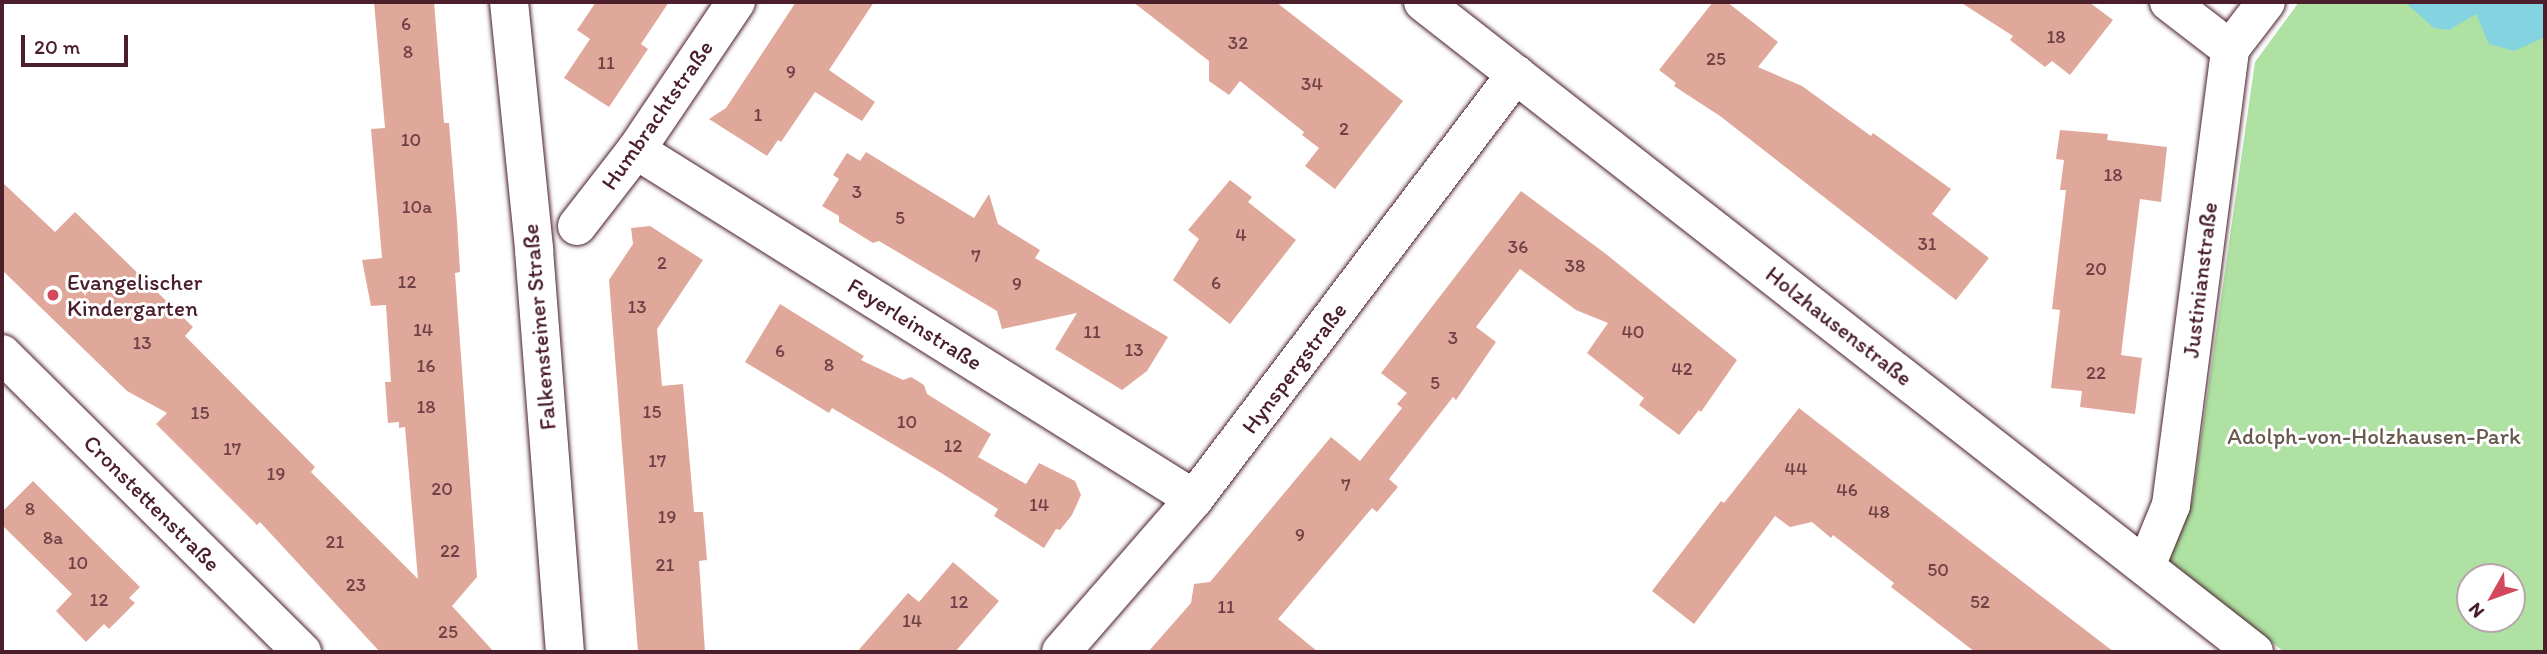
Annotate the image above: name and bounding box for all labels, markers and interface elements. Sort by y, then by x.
house number: 6 [401,13,411,35]
scale bar [24,21,131,65]
house number: 18 [2046,26,2066,48]
house number: 32 [1228,32,1248,54]
text: 20 m [34,34,80,59]
street label: Humbrachtstraße [595,35,719,195]
house number: 8 [403,41,413,63]
house number: 25 [1706,48,1726,70]
house number: 11 [597,52,615,74]
house number: 9 [786,61,796,83]
house number: 34 [1301,73,1323,95]
house number: 1 [754,104,762,126]
house number: 2 [1339,118,1349,140]
house number: 10 [401,129,421,151]
house number: 18 [2103,164,2123,186]
house number: 3 [852,181,862,203]
house number: 10a [402,196,432,218]
street label: Justinianstraße [2177,200,2223,360]
house number: 5 [895,207,905,229]
street label: Falkensteiner Straße [516,223,562,431]
house number: 4 [1235,224,1247,246]
house number: 31 [1917,233,1937,255]
house number: 36 [1508,236,1528,258]
house number: 7 [971,245,981,267]
house number: 2 [657,252,667,274]
house number: 38 [1565,255,1585,277]
house number: 20 [2085,258,2107,280]
street label: Holzhausenstraße [1760,260,1918,392]
place label: Evangelischer Kindergarten [67,268,202,322]
house number: 12 [398,271,416,293]
street label: Feyerleinstraße [843,272,987,376]
house number: 6 [1211,272,1221,294]
house number: 9 [1012,273,1022,295]
marker: Evangelischer Kindergarten [45,287,61,303]
house number: 13 [627,296,647,318]
street label: Hynspergstraße [1236,297,1352,439]
house number: 14 [413,319,433,341]
house number: 11 [1083,321,1101,343]
house number: 40 [1621,321,1645,343]
house number: 3 [1448,327,1458,349]
house number: 13 [132,332,152,354]
house number: 13 [1124,339,1144,361]
house number: 6 [775,340,785,362]
house number: 8 [824,354,834,376]
house number: 16 [417,355,435,377]
house number: 42 [1671,358,1693,380]
house number: 22 [2086,362,2106,384]
house number: 5 [1430,372,1440,394]
house number: 18 [416,396,436,418]
house number: 15 [643,401,661,423]
house number: 15 [191,402,209,424]
house number: 10 [897,411,917,433]
park label: Adolph-von-Holzhausen-Park [2227,422,2521,450]
street label: Cronstettenstraße [78,429,226,577]
house number: 12 [944,435,962,457]
house number: 17 [223,438,241,460]
house number: 17 [648,450,666,472]
house number: 44 [1785,458,1807,480]
house number: 19 [267,463,285,485]
house number: 7 [1341,474,1351,496]
house number: 20 [431,478,453,500]
house number: 46 [1836,479,1858,501]
house number: 14 [1029,494,1049,516]
house number: 8 [25,498,35,520]
house number: 48 [1868,501,1890,523]
house number: 19 [658,506,676,528]
house number: 9 [1295,524,1305,546]
house number: 8a [43,527,63,549]
house number: 21 [326,531,344,553]
house number: 22 [440,540,460,562]
house number: 10 [68,552,88,574]
house number: 21 [656,554,674,576]
house number: 50 [1927,559,1949,581]
north arrow [2456,563,2526,633]
house number: 23 [346,574,366,596]
house number: 12 [90,589,108,611]
house number: 12 [950,591,968,613]
house number: 52 [1970,591,1990,613]
house number: 11 [1217,596,1235,618]
text: N [2463,598,2489,623]
house number: 14 [902,610,922,632]
house number: 25 [438,621,458,643]

